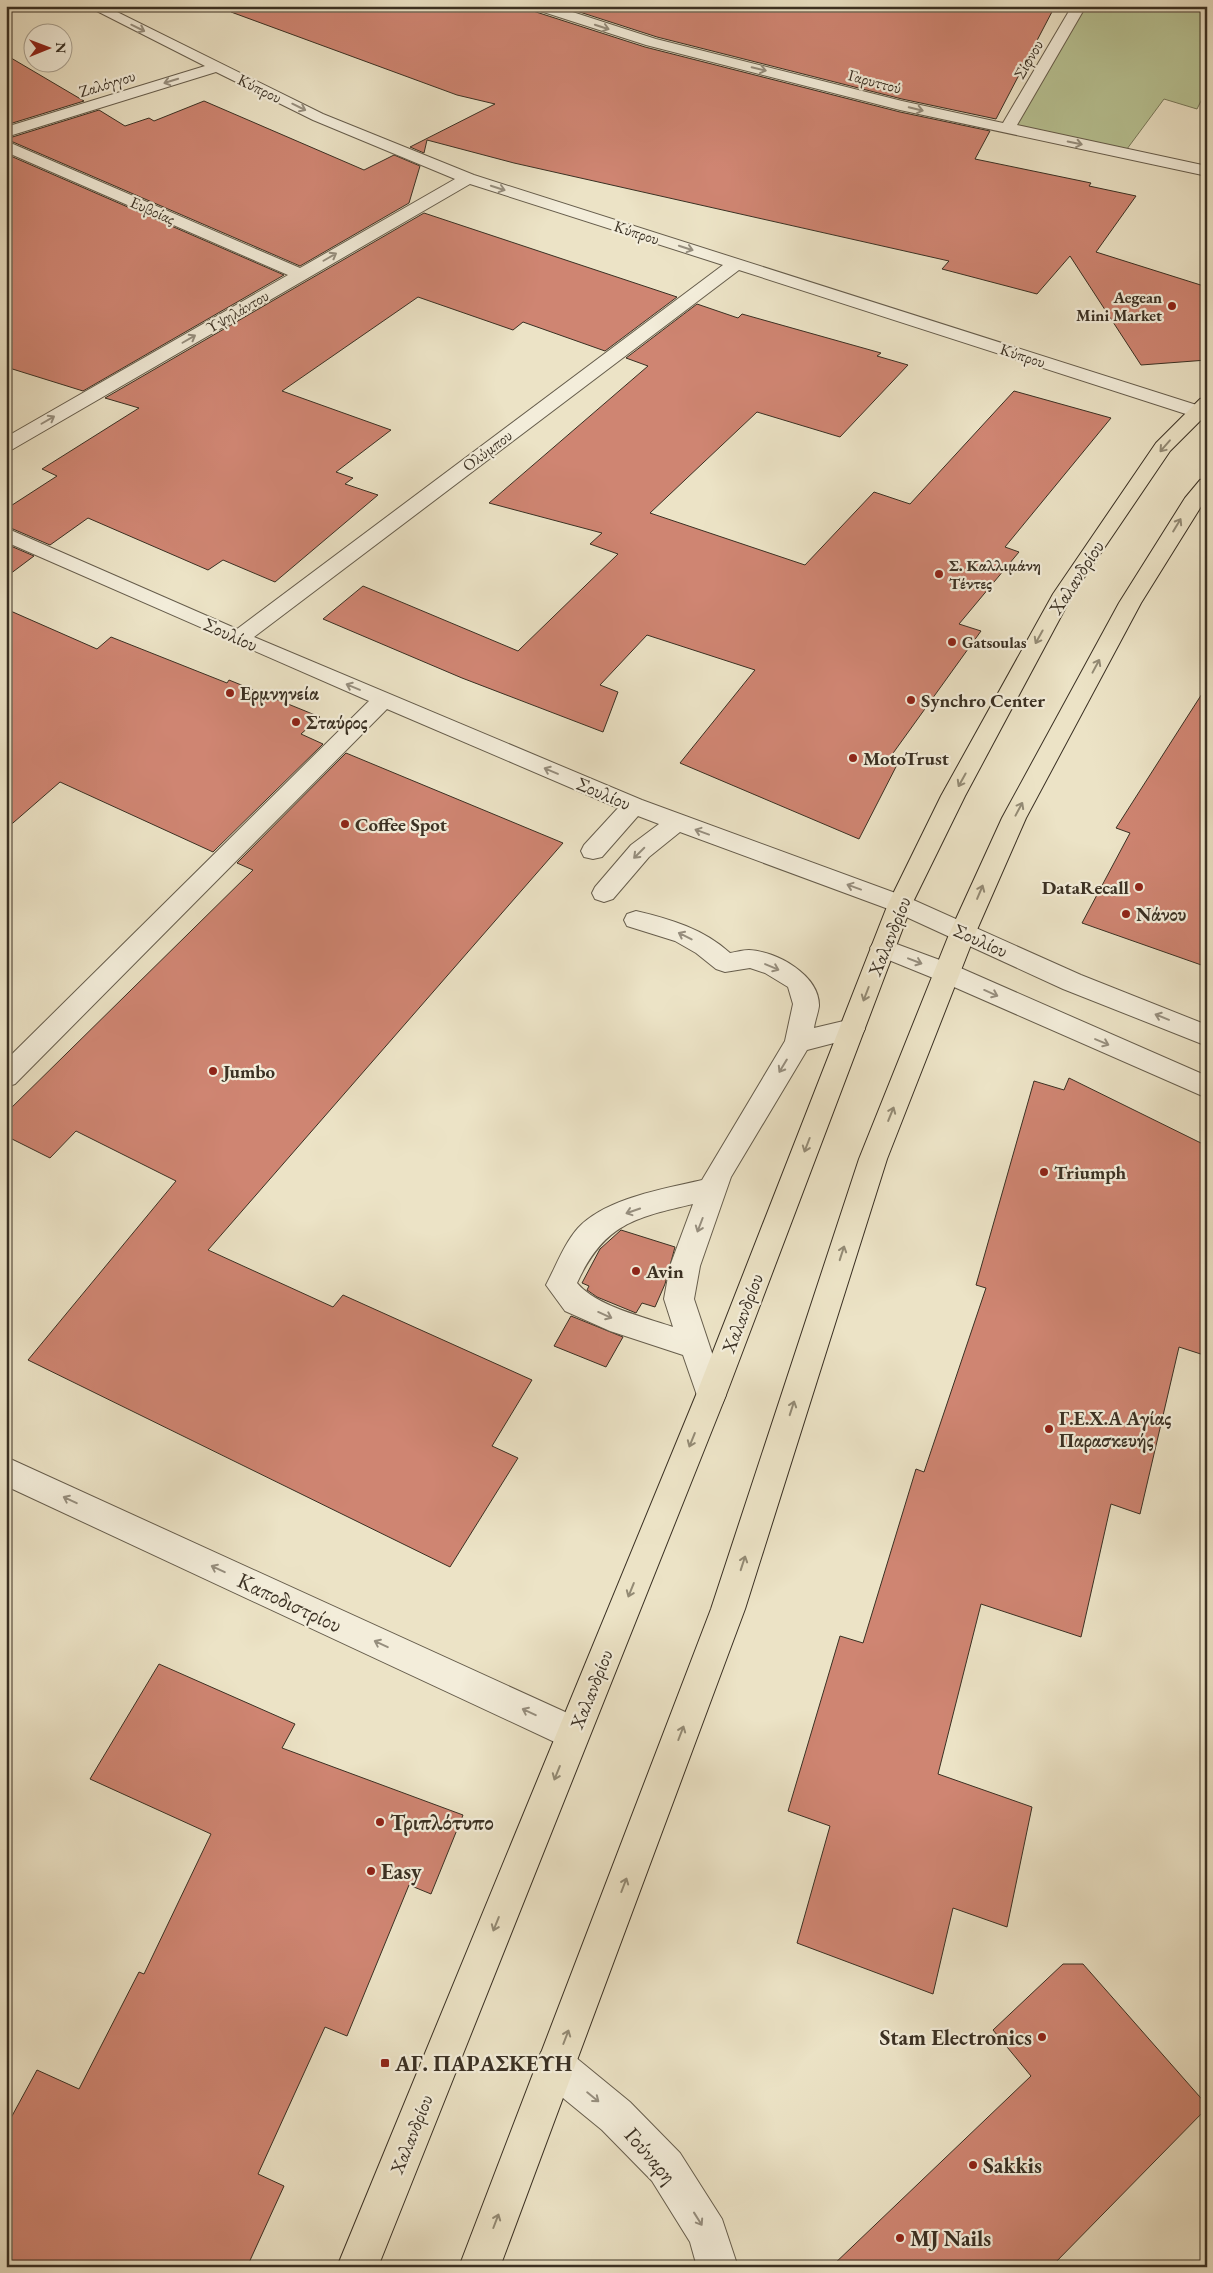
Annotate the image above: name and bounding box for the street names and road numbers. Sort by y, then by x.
street label: Σίφνου [1009,36,1048,83]
street label: Γαρυττού [846,64,904,99]
street label: Ζαλόγγου [76,65,138,102]
street label: Κύπρου [234,69,285,108]
street label: Ευβοίας [127,191,179,230]
street label: Κύπρου [612,215,662,250]
street label: Υψηλάντου [202,285,273,338]
street label: Κύπρου [998,338,1048,373]
street label: Ολύμπου [458,425,516,476]
street label: Χαλανδρίου [1043,535,1110,620]
street label: Σουλίου [200,612,262,657]
street label: Σουλίου [573,771,635,816]
street label: Χαλανδρίου [862,893,917,981]
street label: Σουλίου [950,918,1012,963]
street label: Χαλανδρίου [715,1270,769,1358]
street label: Καποδιστρίου [233,1566,347,1639]
street label: Χαλανδρίου [564,1646,619,1734]
street label: Χαλανδρίου [384,2091,439,2179]
street label: Γούναρη [618,2121,683,2190]

